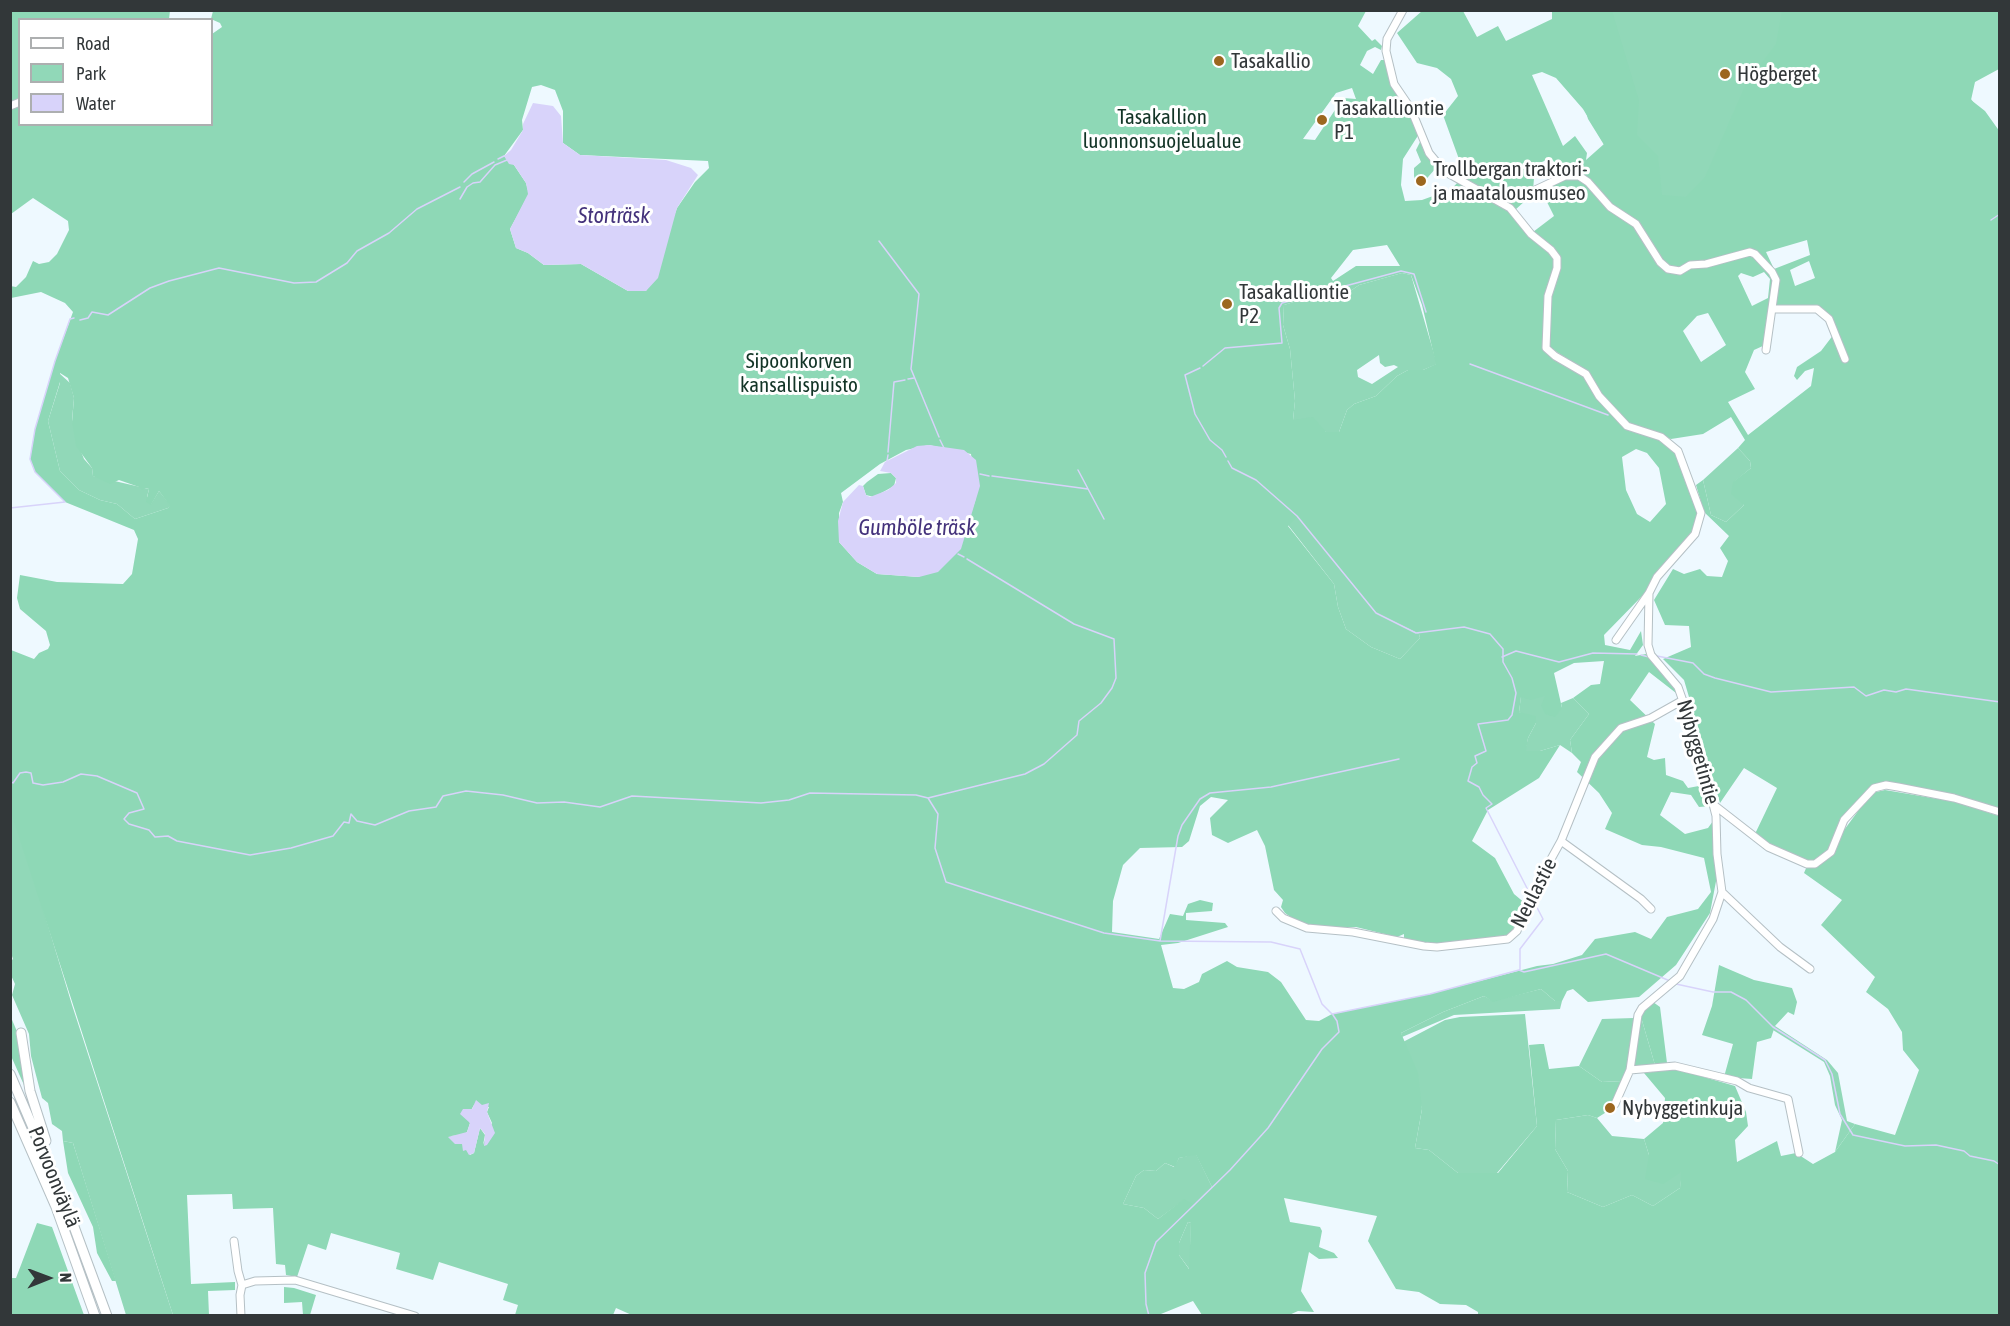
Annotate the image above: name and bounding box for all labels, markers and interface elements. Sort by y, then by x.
legend [18,18,213,126]
text: Road [76,33,110,54]
place label: Tasakallio [1231,48,1311,74]
marker: Tasakallio [1212,54,1226,68]
place label: Högberget [1737,61,1817,87]
text: Park [76,63,106,84]
marker: Högberget [1718,67,1732,81]
text: Water [76,93,115,114]
place label: Tasakalliontie P1 [1334,95,1444,145]
park label: Tasakallion luonnonsuojelualue [1083,104,1241,154]
marker: Tasakalliontie P1 [1315,113,1329,127]
place label: Trollbergan traktori- ja maatalousmuseo [1433,156,1587,206]
marker: Trollbergan traktori- ja maatalousmuseo [1414,174,1428,188]
water label: Storträsk [578,203,650,229]
place label: Tasakalliontie P2 [1239,279,1349,329]
marker: Tasakalliontie P2 [1220,297,1234,311]
park label: Sipoonkorven kansallispuisto [740,348,858,398]
water label: Gumböle träsk [858,515,976,541]
street label: Nybyggetintie [1671,697,1725,807]
street label: Neulastie [1506,854,1562,932]
place label: Nybyggetinkuja [1622,1095,1743,1121]
marker: Nybyggetinkuja [1603,1101,1617,1115]
street label: Porvoonväylä [22,1123,86,1231]
north arrow [18,1248,78,1308]
text: N [57,1273,75,1283]

